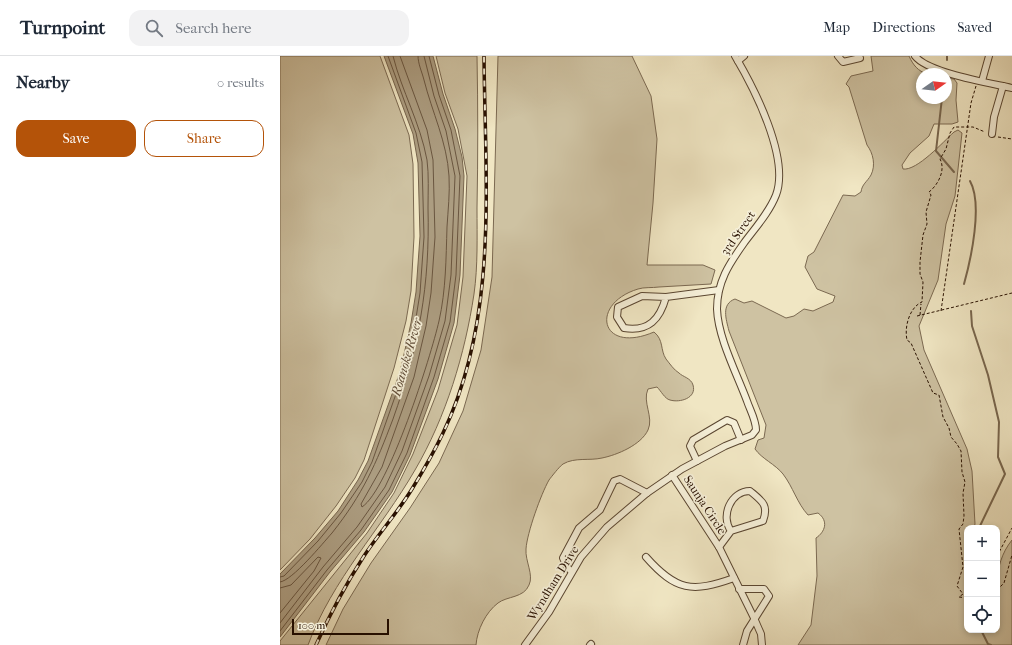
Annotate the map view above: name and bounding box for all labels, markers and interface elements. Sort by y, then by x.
search box [129,10,409,46]
text: Turnpoint [20,17,105,39]
icon: search [143,17,165,39]
text: Search here [175,19,251,37]
text: Map [823,19,850,36]
text: Directions [872,19,935,36]
text: Saved [957,19,992,36]
north arrow [916,68,952,104]
text: Nearby [16,72,70,92]
text: 0 results [217,75,264,90]
button: Save [16,120,136,157]
button: Share [144,120,264,157]
street label: 3rd Street [718,208,759,258]
water label: Roanoke River [388,315,425,399]
street label: Saunja Circle [681,473,729,537]
map controls [964,525,1000,633]
button: + [964,525,1000,561]
street label: Wyndham Drive [524,543,582,624]
button: − [964,561,1000,597]
button: locate [964,597,1000,633]
scale bar [292,617,389,636]
text: 100 m [298,619,326,632]

